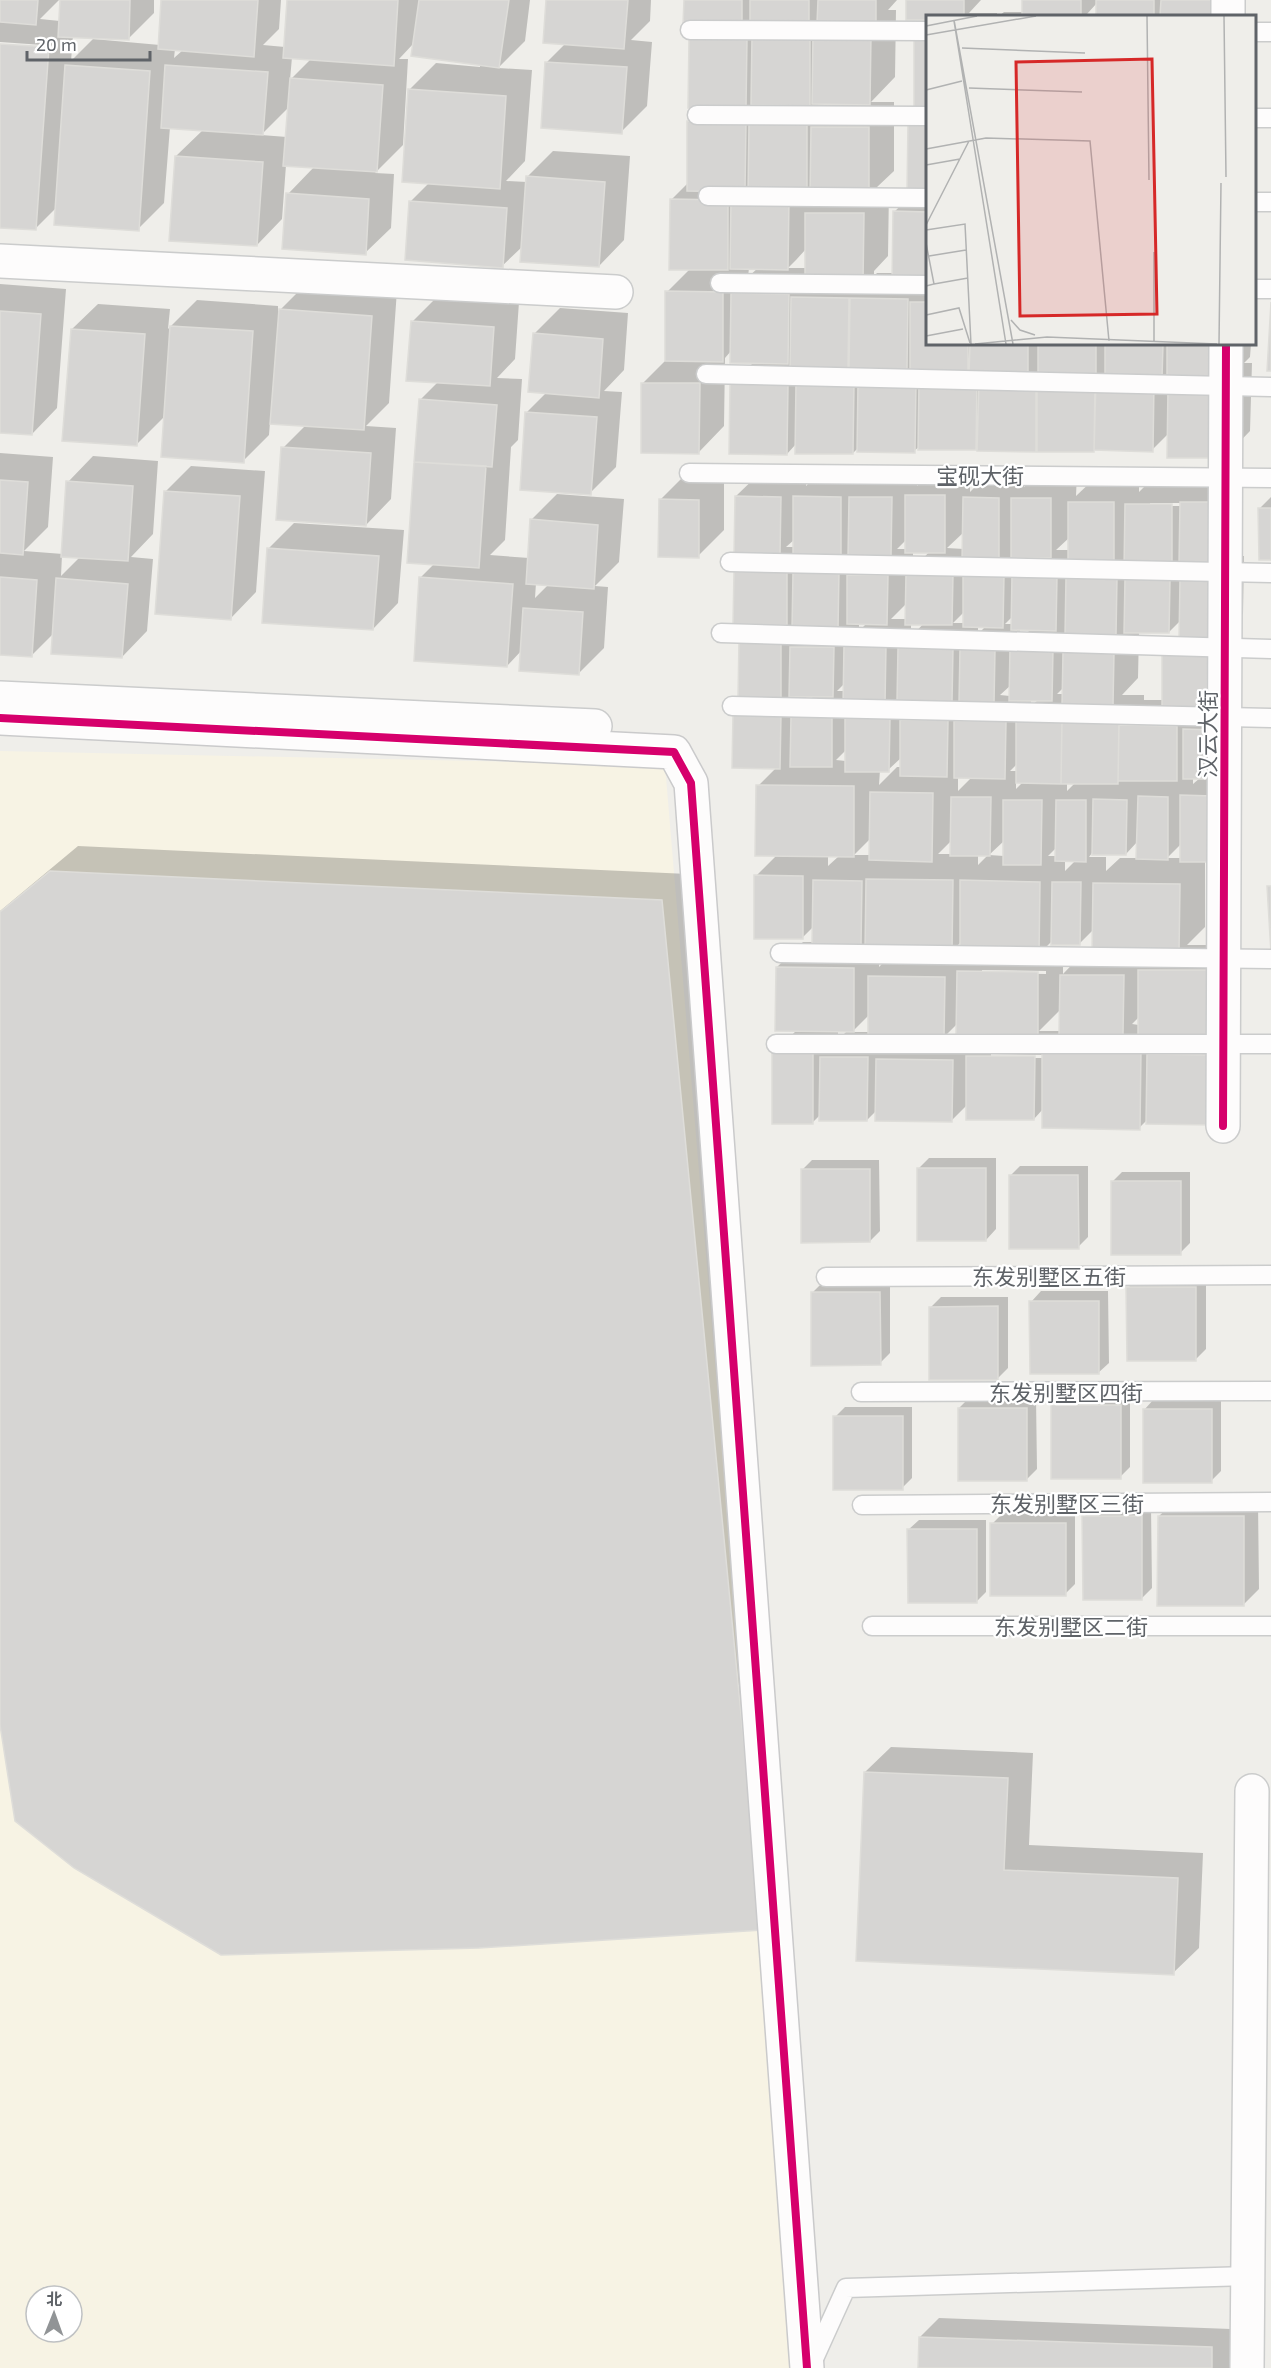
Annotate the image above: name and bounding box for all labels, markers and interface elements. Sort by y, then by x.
inset map [926,15,1256,345]
scale bar [27,24,150,62]
text: 20 m [36,33,77,55]
street label: 宝砚大街 [936,462,1024,488]
street label: 汉云大街 [1194,690,1220,778]
street label: 东发别墅区五街 [972,1263,1126,1289]
street label: 东发别墅区四街 [989,1379,1143,1405]
street label: 东发别墅区三街 [990,1490,1144,1516]
street label: 东发别墅区二街 [994,1613,1148,1639]
north arrow [24,2284,84,2344]
text: 北 [46,2289,62,2308]

